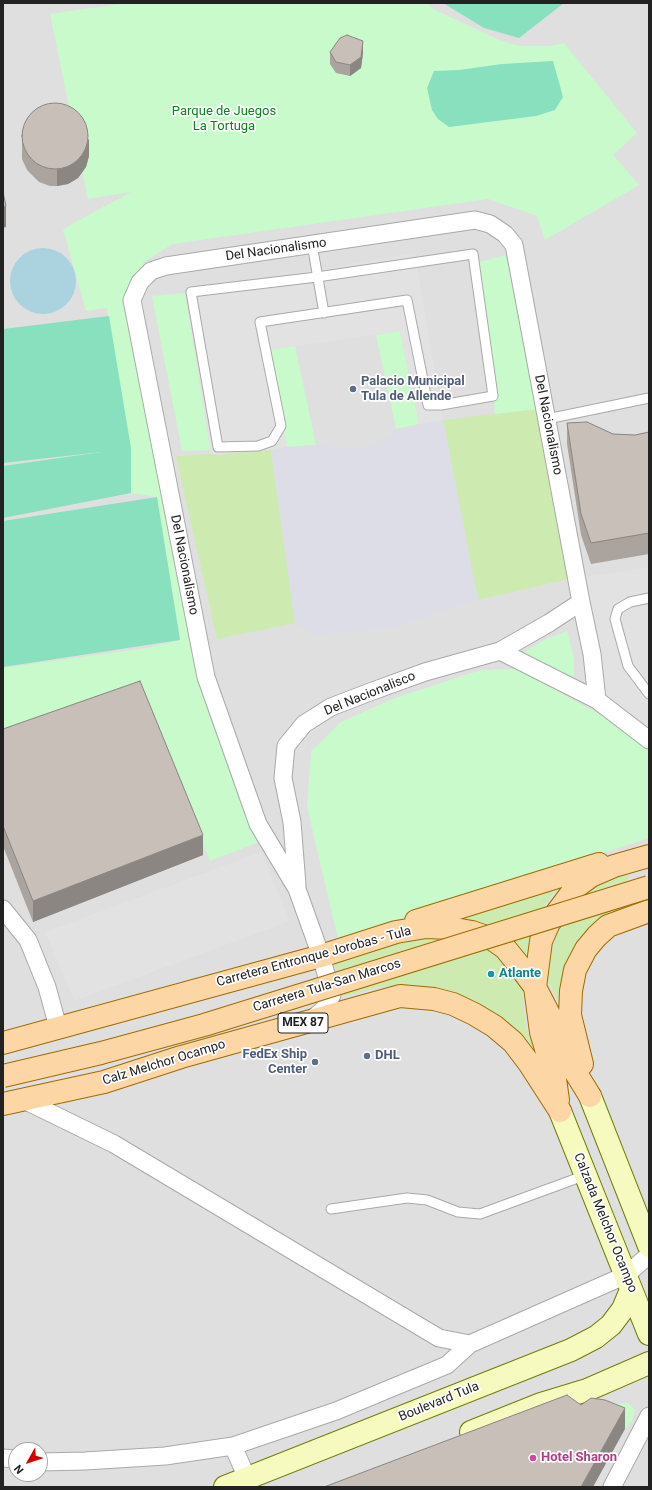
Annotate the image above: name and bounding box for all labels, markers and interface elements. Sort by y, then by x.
park label: Parque de Juegos La Tortuga [172,104,276,135]
street label: Del Nacionalismo [225,235,327,265]
place label: Palacio Municipal Tula de Allende [361,374,465,405]
street label: Del Nacionalismo [531,374,565,476]
marker: Palacio Municipal Tula de Allende [348,384,358,394]
street label: Del Nacionalismo [167,514,201,616]
street label: Del Nacionalisco [322,669,418,719]
street label: Carretera Entronque Jorobas - Tula [215,923,413,991]
street label: Carretera Tula-San Marcos [251,956,403,1016]
place label: Atlante [499,966,541,982]
marker: Atlante [486,969,496,979]
road number: MEX 87 [278,1013,328,1033]
street label: Calz Melchor Ocampo [101,1037,227,1089]
place label: FedEx Ship Center [242,1047,307,1078]
place label: DHL [375,1048,400,1064]
marker: DHL [362,1051,372,1061]
marker: FedEx Ship Center [310,1057,320,1067]
street label: Calzada Melchor Ocampo [570,1151,640,1295]
street label: Boulevard Tula [397,1379,481,1425]
north arrow [8,1442,48,1482]
place label: Hotel Sharon [541,1450,617,1466]
marker: Hotel Sharon [528,1453,538,1463]
text: N [12,1462,27,1476]

